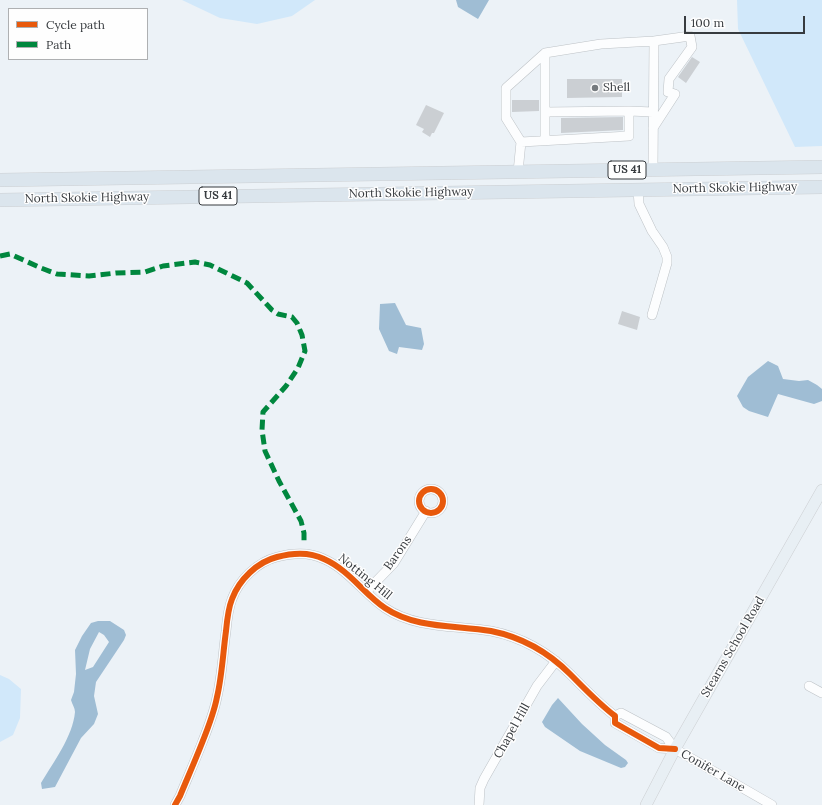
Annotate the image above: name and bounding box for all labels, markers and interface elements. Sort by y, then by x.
legend [8,8,148,60]
scale bar [686,8,807,34]
text: 100 m [691,15,724,30]
text: Cycle path [46,17,105,32]
text: Path [46,37,71,52]
place label: Shell [603,81,630,95]
marker: Shell [590,83,600,93]
road number: US 41 [608,161,646,179]
street label: North Skokie Highway [673,180,797,196]
street label: North Skokie Highway [349,185,473,201]
road number: US 41 [199,187,237,205]
street label: North Skokie Highway [25,190,149,206]
street label: Barons [381,533,415,573]
street label: Notting Hill [335,551,395,603]
street label: Stearns School Road [698,594,768,700]
street label: Chapel Hill [491,701,533,761]
street label: Conifer Lane [678,747,748,795]

